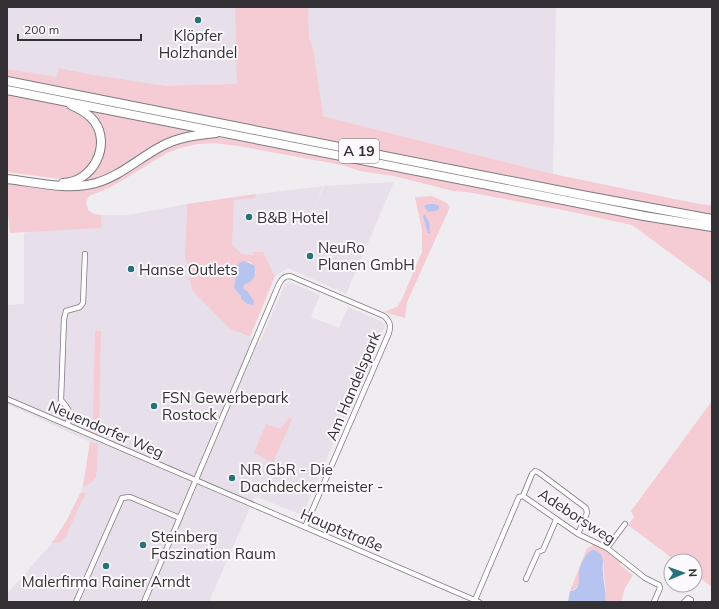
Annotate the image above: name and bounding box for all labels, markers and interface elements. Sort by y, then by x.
marker: Klöpfer Holzhandel [193,15,203,25]
scale bar [18,16,141,42]
text: 200 m [24,22,59,37]
place label: Klöpfer Holzhandel [159,26,237,62]
road number: A 19 [339,139,379,163]
place label: B&B Hotel [257,208,328,227]
marker: B&B Hotel [244,212,254,222]
place label: NeuRo Planen GmbH [318,238,415,274]
marker: NeuRo Planen GmbH [305,251,315,261]
place label: Hanse Outlets [139,260,238,279]
marker: Hanse Outlets [126,264,136,274]
street label: Am Handelspark [321,328,385,443]
place label: FSN Gewerbepark Rostock [162,388,289,424]
street label: Neuendorfer Weg [45,396,167,462]
marker: FSN Gewerbepark Rostock [149,401,159,411]
place label: NR GbR - Die Dachdeckermeister - [240,460,384,496]
marker: NR GbR - Die Dachdeckermeister - [227,473,237,483]
street label: Adeborsweg [535,484,619,548]
street label: Hauptstraße [298,504,386,556]
place label: Steinberg Faszination Raum [151,527,276,563]
marker: Steinberg Faszination Raum [138,540,148,550]
north arrow [663,553,703,593]
marker: Malerfirma Rainer Arndt [101,561,111,571]
text: N [686,568,700,577]
place label: Malerfirma Rainer Arndt [22,572,190,591]

